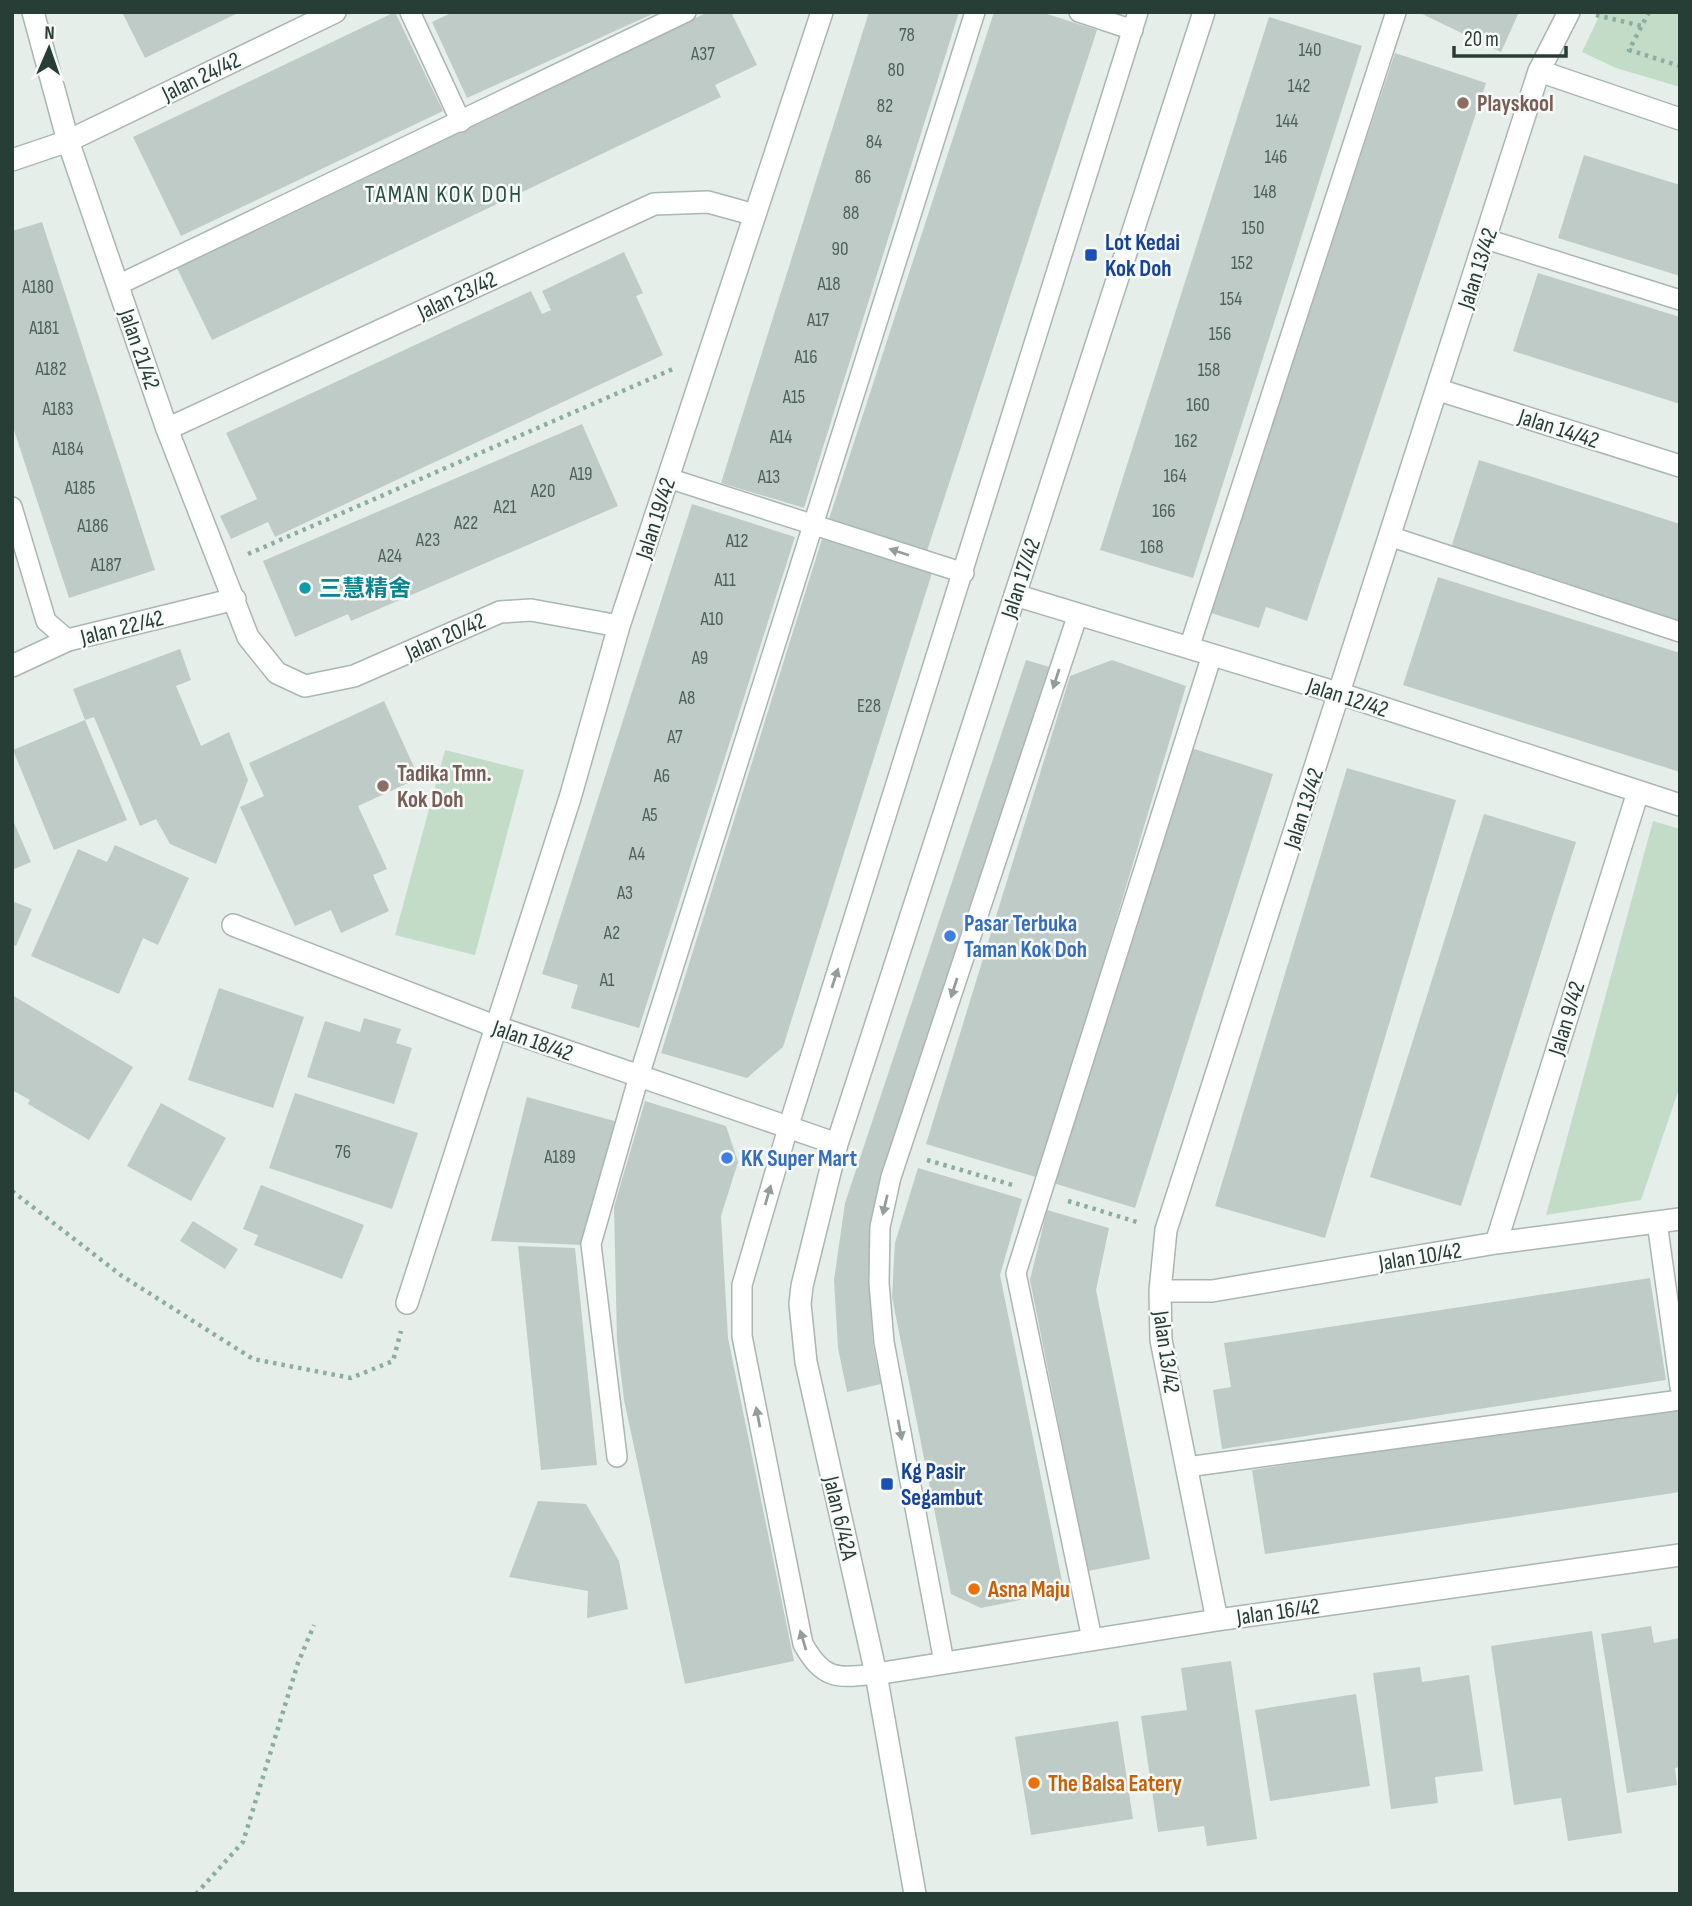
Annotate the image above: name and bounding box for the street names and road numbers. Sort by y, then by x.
street label: Jalan 24/42 [157,46,245,108]
street label: Jalan 13/42 [1452,225,1504,313]
street label: Jalan 23/42 [412,265,502,327]
street label: Jalan 21/42 [112,304,166,393]
street label: Jalan 14/42 [1514,403,1602,455]
street label: Jalan 19/42 [629,474,682,563]
street label: Jalan 17/42 [995,535,1047,623]
street label: Jalan 22/42 [77,604,167,652]
street label: Jalan 20/42 [400,607,490,667]
street label: Jalan 12/42 [1303,671,1392,724]
street label: Jalan 13/42 [1278,765,1330,853]
street label: Jalan 9/42 [1542,978,1591,1059]
street label: Jalan 18/42 [488,1014,577,1068]
street label: Jalan 10/42 [1376,1237,1464,1278]
street label: Jalan 13/42 [1146,1308,1186,1395]
street label: Jalan 6/42A [817,1473,863,1563]
street label: Jalan 16/42 [1234,1592,1321,1632]

